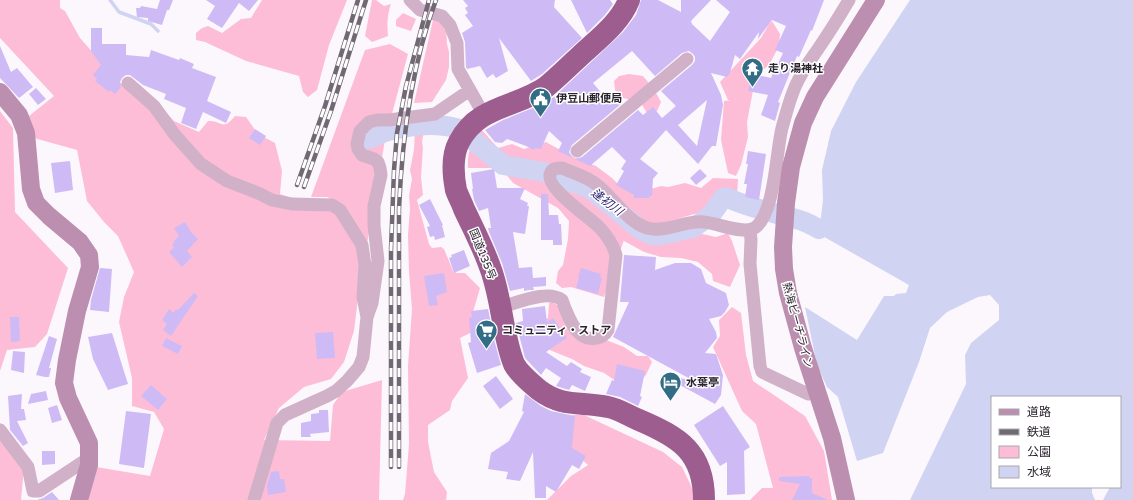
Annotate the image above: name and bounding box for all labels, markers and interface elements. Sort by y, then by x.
temple icon: 走り湯神社 [739,55,765,88]
place label: 走り湯神社 [768,62,823,75]
public building icon: 伊豆山郵便局 [528,85,554,118]
place label: 伊豆山郵便局 [556,92,622,105]
water label: 逢初川 [588,186,627,220]
street label: 国道135号 [466,227,499,282]
street label: 熱海ビーチライン [780,281,815,369]
supermarket icon: コミュ二ティ・ストア [474,317,500,350]
place label: コミュ二ティ・ストア [502,324,611,337]
hotel icon: 水葉亭 [658,369,684,402]
place label: 水葉亭 [686,376,719,389]
legend [991,396,1121,488]
text: 道路 [1027,405,1051,419]
text: 鉄道 [1027,425,1051,439]
text: 公園 [1027,445,1051,459]
text: 水域 [1027,465,1051,479]

